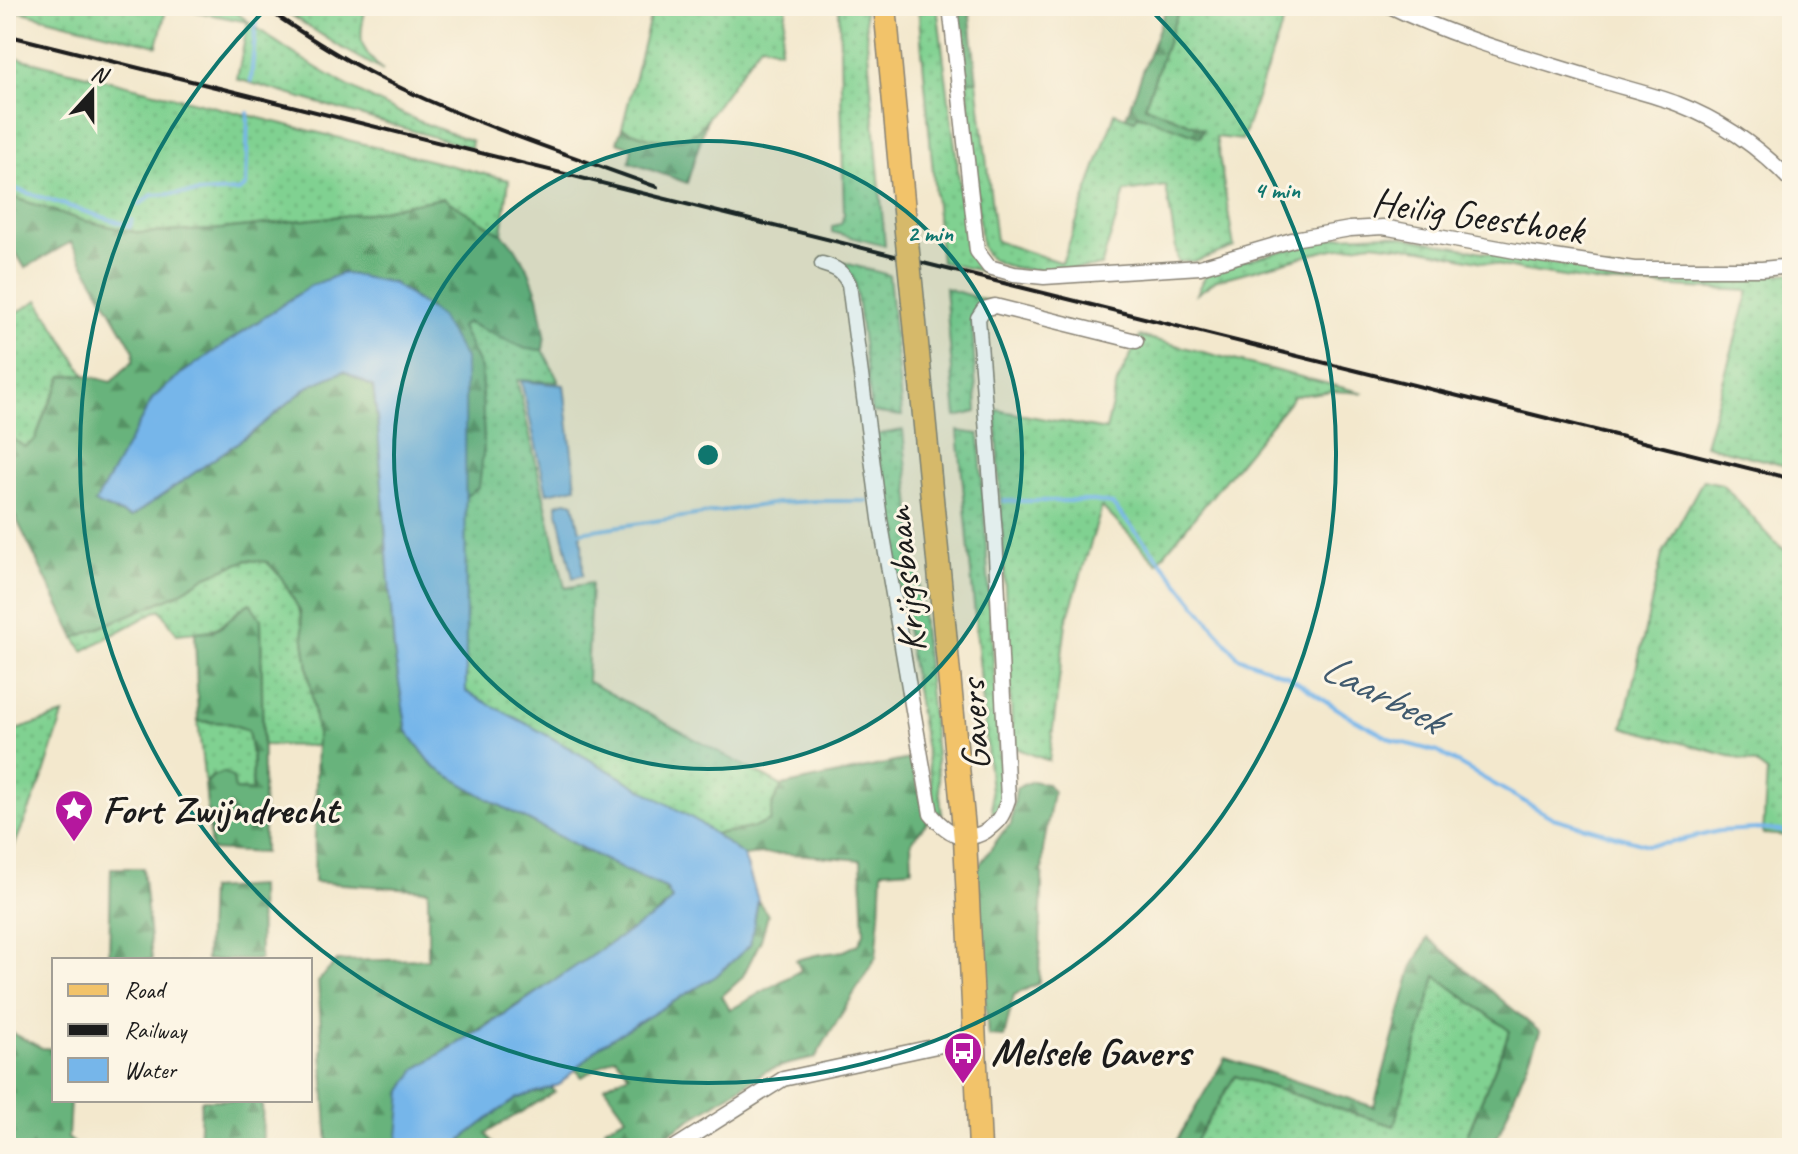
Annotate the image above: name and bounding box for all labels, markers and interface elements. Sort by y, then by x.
north arrow [52,52,132,132]
text: N [87,59,113,91]
text: 4 min [1254,175,1301,205]
street label: Heilig Geesthoek [1369,176,1589,256]
text: 2 min [907,218,954,248]
centre of rings [694,441,722,469]
street label: Krijgsbaan [872,503,937,655]
water label: Laarbeek [1313,640,1459,750]
street label: Gavers [946,675,1001,771]
place label: Fort Zwijndrecht [102,785,342,835]
place icon: Fort Zwijndrecht [53,788,95,843]
legend [52,958,312,1102]
text: Road [124,975,168,1005]
text: Railway [124,1015,188,1045]
place label: Melsele Gavers [991,1027,1194,1077]
bus stop icon: Melsele Gavers [942,1030,984,1085]
text: Water [124,1055,179,1085]

